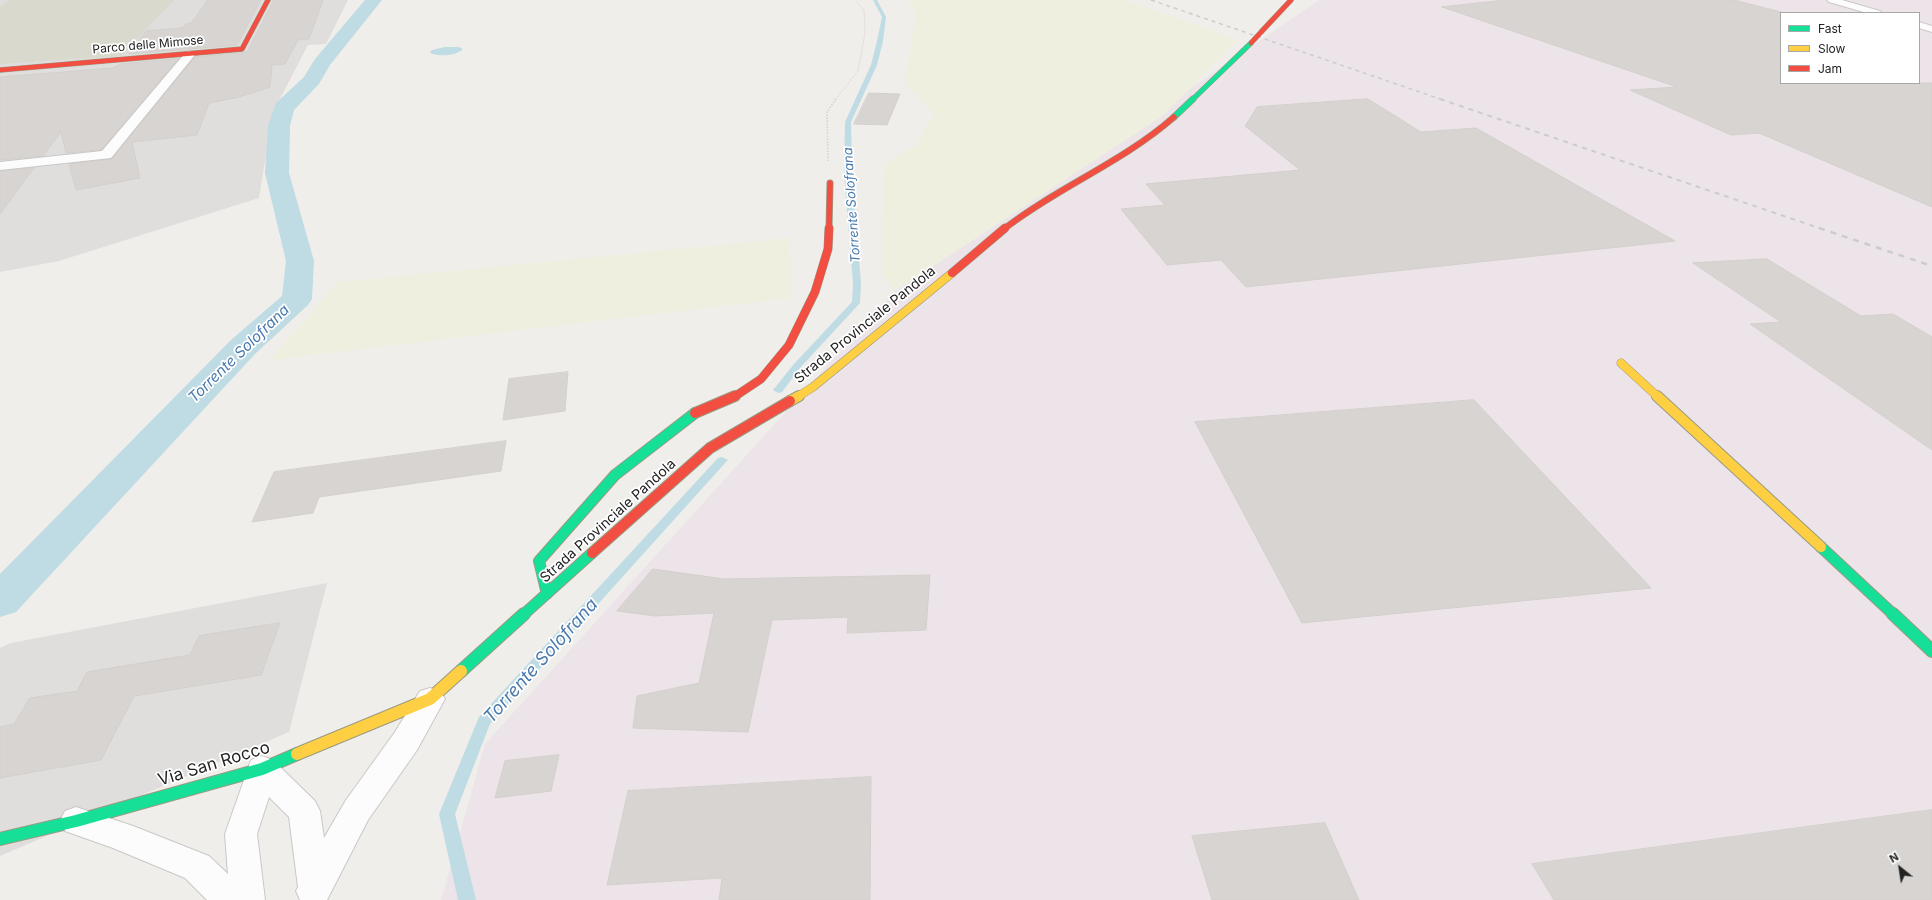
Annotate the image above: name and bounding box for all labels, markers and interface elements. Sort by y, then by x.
legend [1780,12,1920,84]
text: Fast [1818,21,1842,36]
street label: Parco delle Mimose [92,33,204,57]
text: Slow [1818,41,1845,56]
text: Jam [1818,61,1842,76]
water label: Torrente Solofrana [840,147,864,263]
street label: Strada Provinciale Pandola [791,263,939,387]
water label: Torrente Solofrana [185,301,293,407]
street label: Strada Provinciale Pandola [537,456,679,586]
water label: Torrente Solofrana [479,594,603,728]
street label: Via San Rocco [156,737,272,791]
north arrow [1880,848,1920,888]
text: N [1887,849,1901,866]

